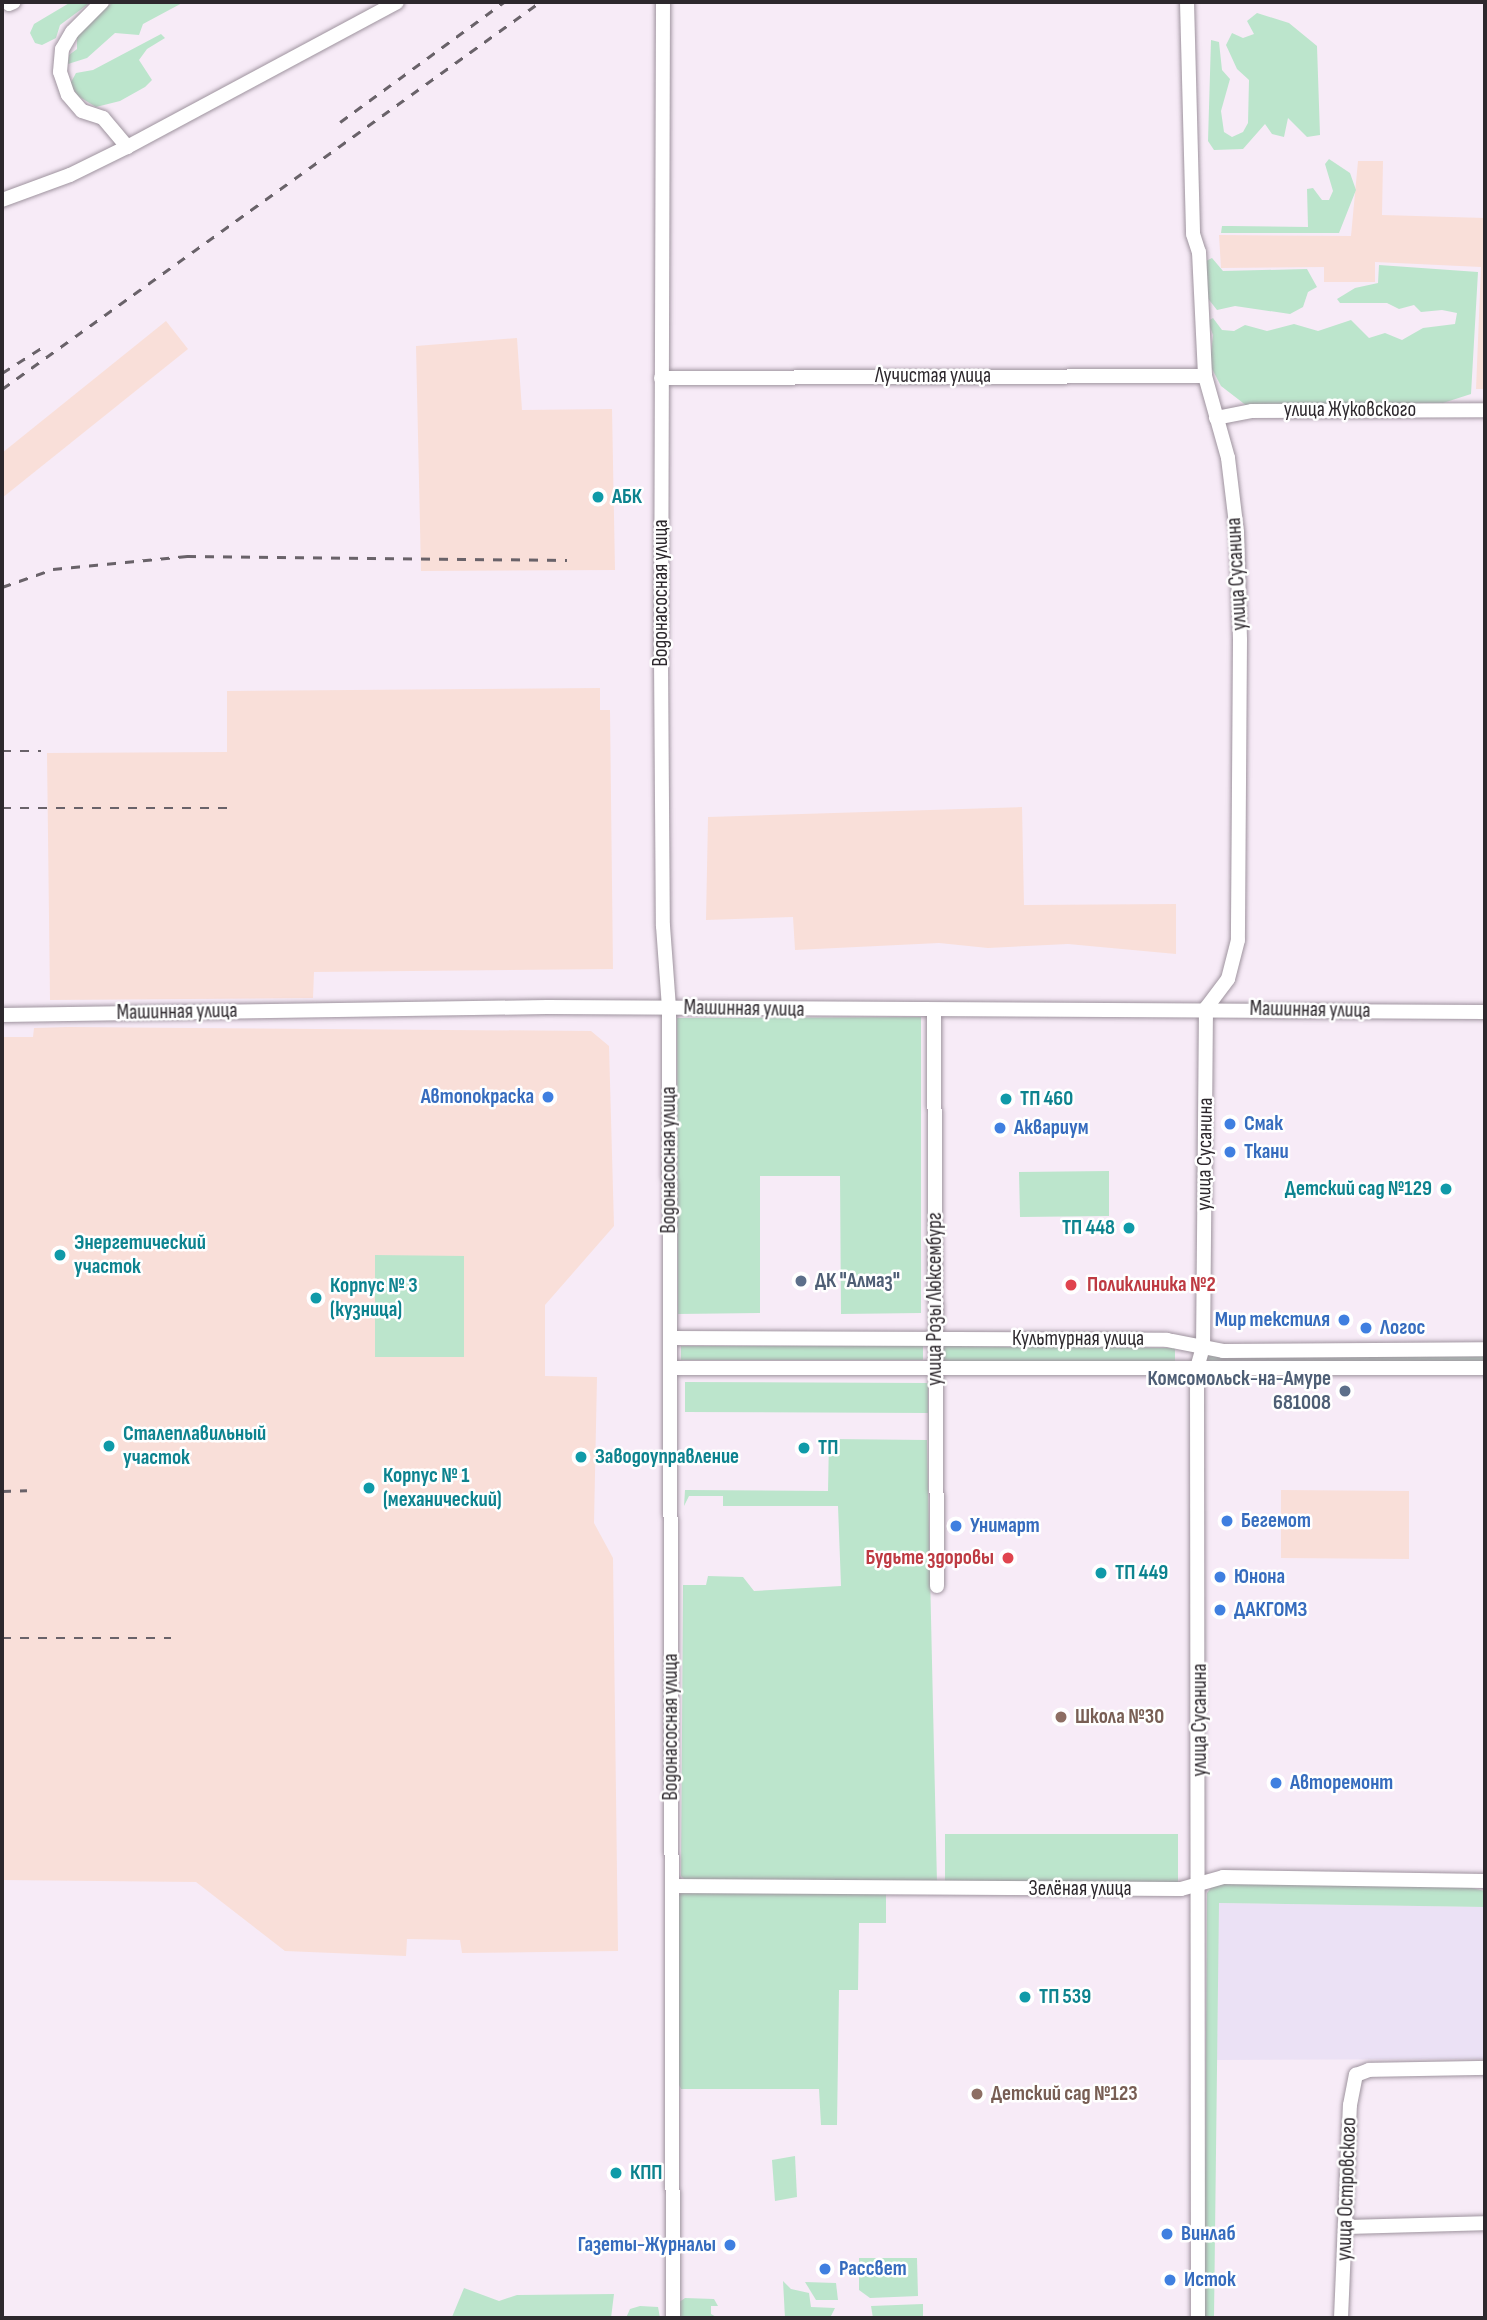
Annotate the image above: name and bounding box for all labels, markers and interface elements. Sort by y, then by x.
street label: Лучистая улица [875,363,991,389]
street label: улица Жуковского [1284,397,1416,423]
place label: АБК [612,484,642,510]
marker: АБК [590,489,606,505]
street label: улица Сусанина [1221,517,1253,631]
street label: Водонасосная улица [648,519,674,667]
street label: Машинная улица [683,995,805,1023]
street label: Машинная улица [1249,996,1371,1024]
street label: Машинная улица [116,998,238,1026]
place label: Автопокраска [421,1084,534,1110]
street label: Водонасосная улица [656,1086,682,1234]
place label: ТП 460 [1020,1086,1073,1112]
marker: Автопокраска [540,1089,556,1105]
marker: ТП 460 [998,1091,1014,1107]
street label: улица Сусанина [1191,1097,1219,1211]
place label: Смак [1244,1111,1283,1137]
place label: Аквариум [1014,1115,1089,1141]
marker: Смак [1222,1116,1238,1132]
marker: Аквариум [992,1120,1008,1136]
place label: Ткани [1244,1139,1289,1165]
marker: Ткани [1222,1144,1238,1160]
place label: Детский сад №129 [1285,1176,1432,1202]
marker: Детский сад №129 [1438,1181,1454,1197]
street label: улица Розы Люксембург [922,1212,948,1386]
place label: ТП 448 [1062,1215,1115,1241]
marker: ТП 448 [1121,1220,1137,1236]
place label: Энергетический участок [74,1230,206,1280]
marker: Энергетический участок [52,1247,68,1263]
place label: ДК "Алмаз" [815,1268,900,1294]
place label: Поликлиника №2 [1087,1272,1216,1298]
place label: Корпус № 3 (кузница) [330,1273,418,1323]
marker: ДК "Алмаз" [793,1273,809,1289]
marker: Поликлиника №2 [1061,1275,1081,1295]
marker: Корпус № 3 (кузница) [308,1290,324,1306]
place label: Мир текстиля [1215,1307,1330,1333]
marker: Мир текстиля [1336,1312,1352,1328]
place label: Логос [1380,1315,1425,1341]
marker: Логос [1358,1320,1374,1336]
street label: Культурная улица [1012,1326,1144,1352]
place label: Комсомольск-на-Амуре 681008 [1148,1366,1331,1416]
marker: Комсомольск-на-Амуре 681008 [1337,1383,1353,1399]
place label: Сталеплавильный участок [123,1421,266,1471]
place label: ТП [818,1435,838,1461]
marker: Сталеплавильный участок [101,1438,117,1454]
marker: ТП [796,1440,812,1456]
place label: Заводоуправление [595,1444,739,1470]
marker: Заводоуправление [573,1449,589,1465]
place label: Корпус № 1 (механический) [383,1463,502,1513]
marker: Корпус № 1 (механический) [361,1480,377,1496]
place label: Бегемот [1241,1508,1311,1534]
place label: Унимарт [970,1513,1040,1539]
marker: Бегемот [1219,1513,1235,1529]
marker: Унимарт [948,1518,964,1534]
place label: Будьте здоровы [865,1545,994,1571]
marker: Будьте здоровы [1000,1550,1016,1566]
place label: ТП 449 [1115,1560,1168,1586]
place label: Юнона [1234,1564,1285,1590]
marker: ТП 449 [1093,1565,1109,1581]
marker: Юнона [1212,1569,1228,1585]
place label: ДАКГОМЗ [1234,1597,1307,1623]
marker: ДАКГОМЗ [1212,1602,1228,1618]
street label: Водонасосная улица [658,1653,684,1801]
street label: улица Сусанина [1187,1663,1213,1777]
place label: Школа №30 [1075,1704,1164,1730]
marker: Школа №30 [1053,1709,1069,1725]
place label: Авторемонт [1290,1770,1393,1796]
marker: Авторемонт [1268,1775,1284,1791]
street label: Зелёная улица [1029,1876,1131,1902]
place label: ТП 539 [1039,1984,1091,2010]
marker: ТП 539 [1017,1989,1033,2005]
place label: Детский сад №123 [991,2081,1138,2107]
marker: Детский сад №123 [969,2086,985,2102]
street label: улица Островского [1332,2117,1362,2261]
place label: КПП [630,2160,662,2186]
marker: КПП [608,2165,624,2181]
place label: Винлаб [1181,2221,1236,2247]
marker: Винлаб [1159,2226,1175,2242]
place label: Газеты-Журналы [578,2232,716,2258]
marker: Газеты-Журналы [722,2237,738,2253]
place label: Рассвет [839,2256,907,2282]
marker: Рассвет [817,2261,833,2277]
place label: Исток [1184,2267,1236,2293]
marker: Исток [1162,2272,1178,2288]

